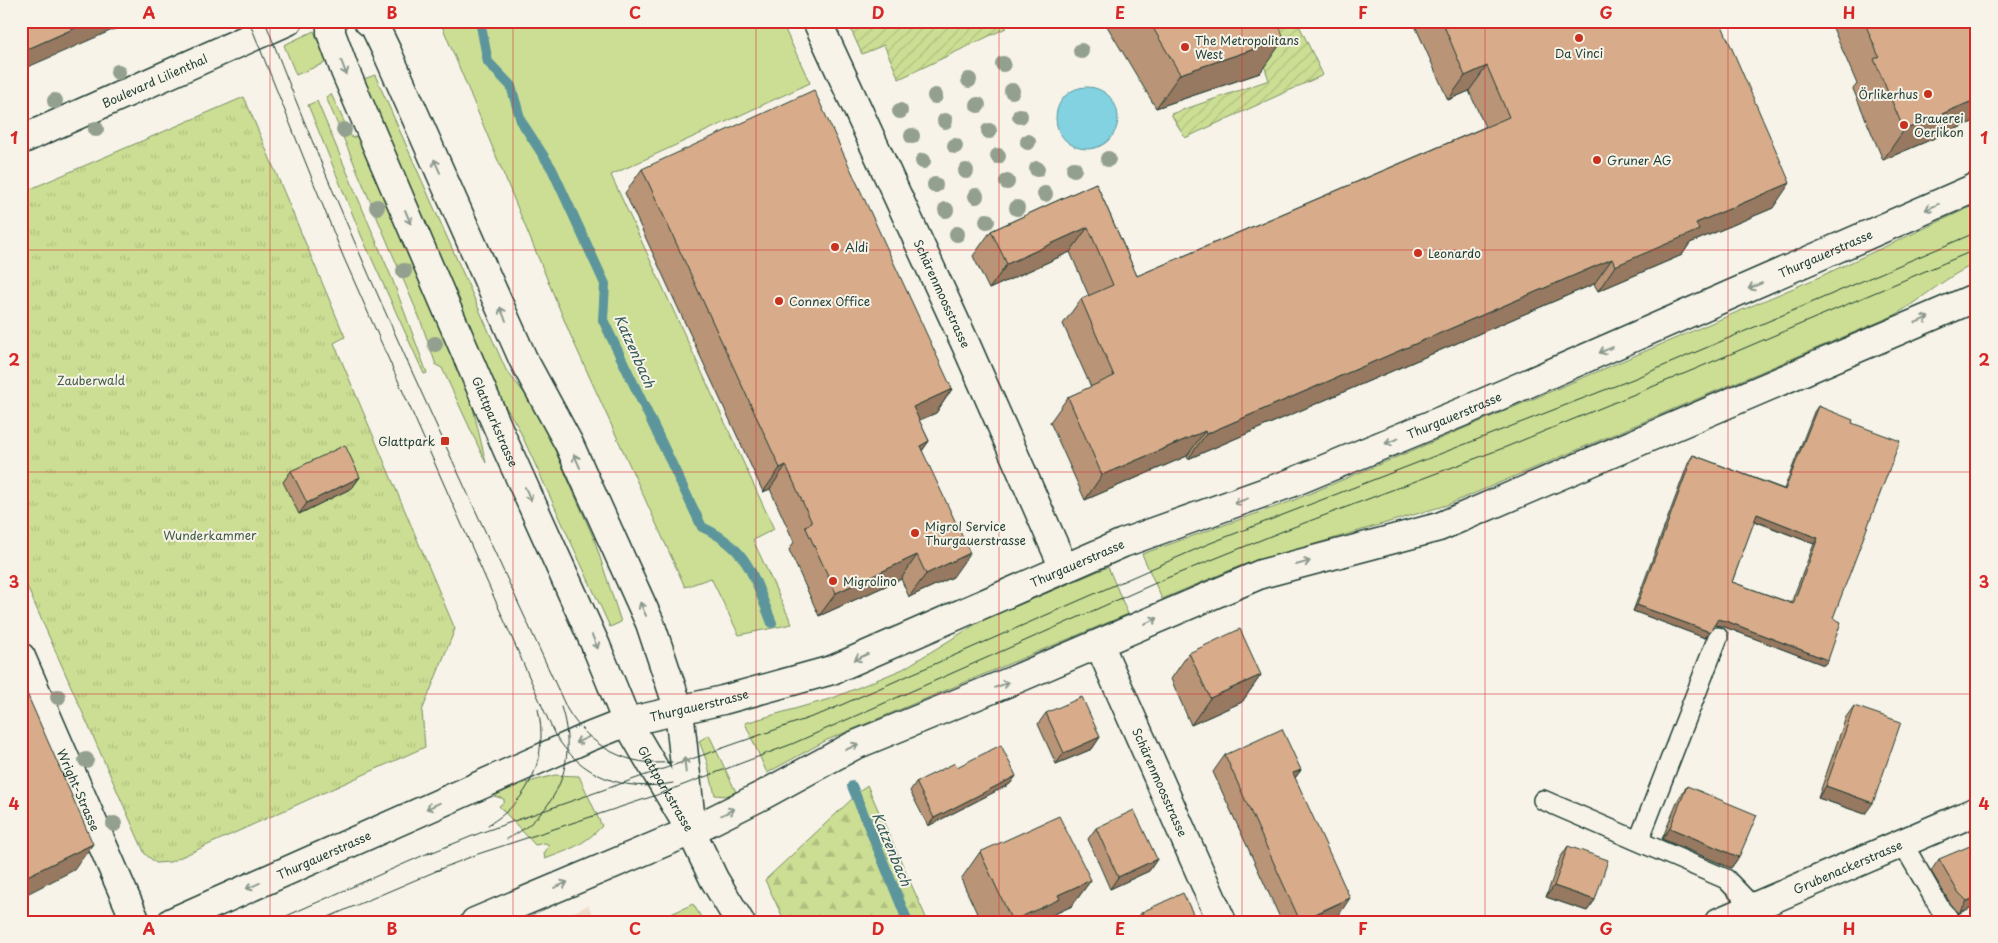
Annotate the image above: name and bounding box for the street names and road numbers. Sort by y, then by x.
street label: Boulevard Lilienthal [99,49,210,112]
street label: Thurgauerstrasse [1775,225,1875,282]
street label: Schärenmoosstrasse [910,237,975,351]
street label: Glattparkstrasse [468,374,523,470]
street label: Thurgauerstrasse [1404,387,1504,443]
street label: Thurgauerstrasse [1027,535,1127,592]
street label: Thurgauerstrasse [648,684,750,726]
street label: Schärenmoosstrasse [1128,725,1192,839]
street label: Glattparkstrasse [634,742,698,835]
street label: Wright-Strasse [53,746,105,834]
street label: Thurgauerstrasse [274,826,374,883]
street label: Grubenackerstrasse [1790,835,1905,898]

